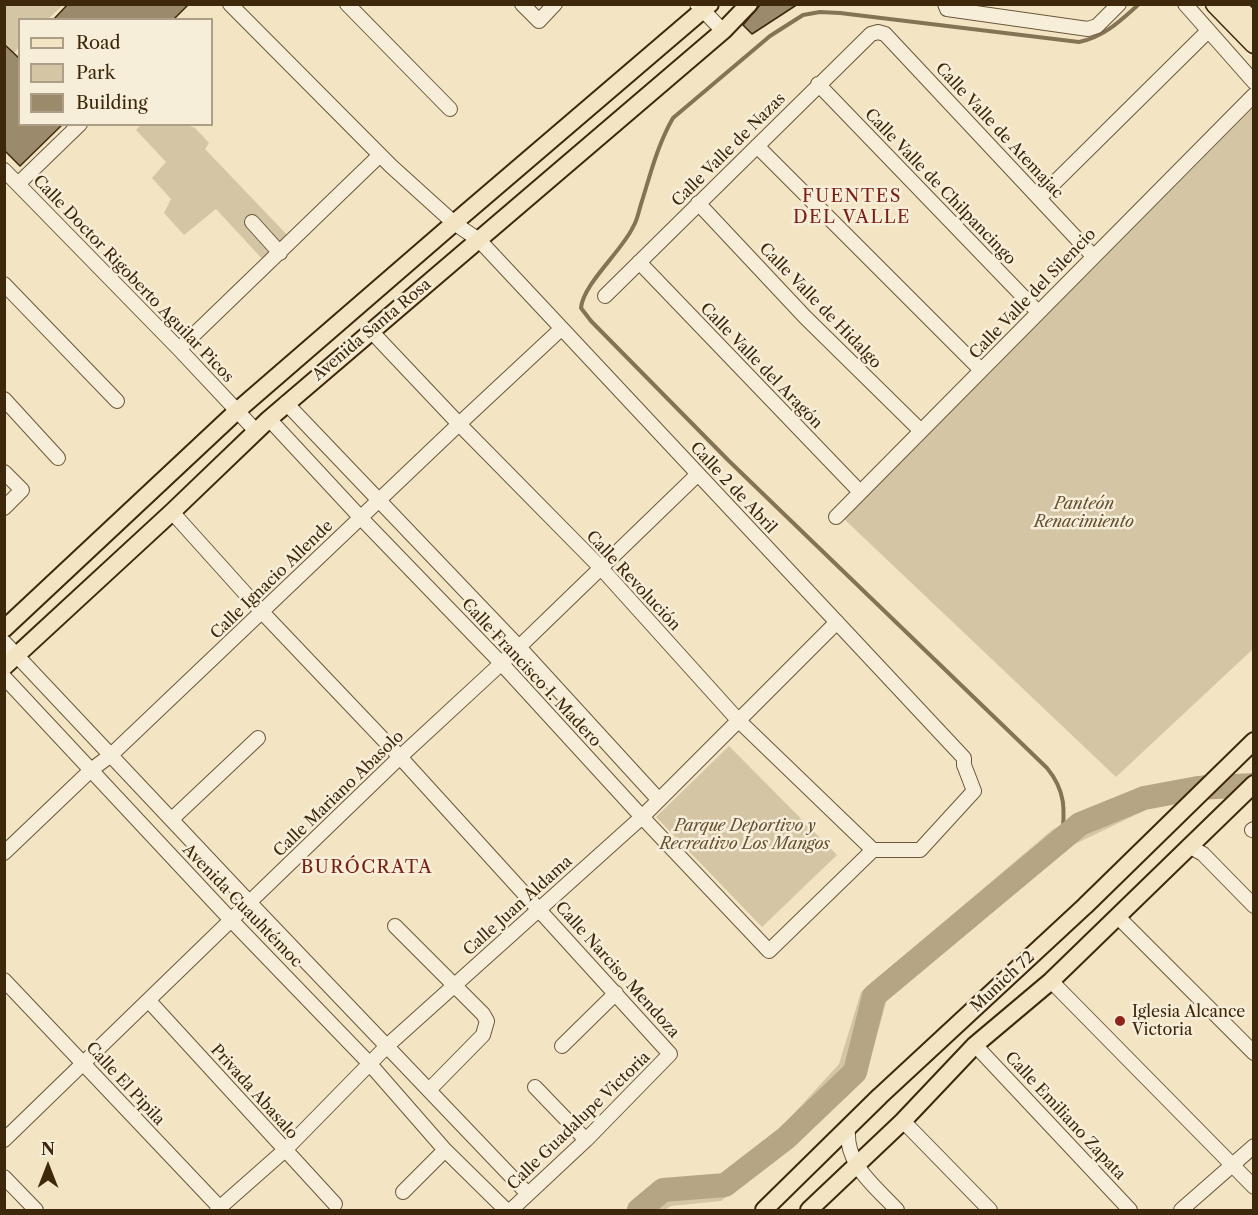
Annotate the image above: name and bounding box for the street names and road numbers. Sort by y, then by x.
street label: Calle Valle de Atemajac [931,59,1067,203]
street label: Calle Valle de Nazas [668,89,790,211]
street label: Calle Valle de Chilpancingo [860,105,1020,269]
street label: Calle Doctor Rigoberto Aguilar Picos [29,171,237,387]
street label: Calle Valle del Silencio [966,225,1100,363]
street label: Calle Valle de Hidalgo [755,239,885,373]
street label: Avenida Santa Rosa [309,275,435,385]
street label: Calle Valle del Aragón [696,299,826,433]
street label: Calle 2 de Abril [686,438,780,538]
street label: Calle Ignacio Allende [207,517,337,643]
street label: Calle Revolución [582,527,684,635]
street label: Calle Francisco I. Madero [457,595,605,751]
street label: Calle Mariano Abasolo [270,727,408,861]
street label: Avenida Cuauhtémoc [178,840,306,972]
street label: Calle Juan Aldama [460,852,576,960]
street label: Calle Narciso Mendoza [551,898,683,1042]
street label: Munich 72 [967,948,1039,1016]
street label: Calle El Pipila [82,1038,168,1130]
street label: Privada Abasalo [206,1041,302,1143]
street label: Calle Guadalupe Victoria [504,1048,654,1194]
street label: Calle Emiliano Zapata [1001,1048,1129,1184]

